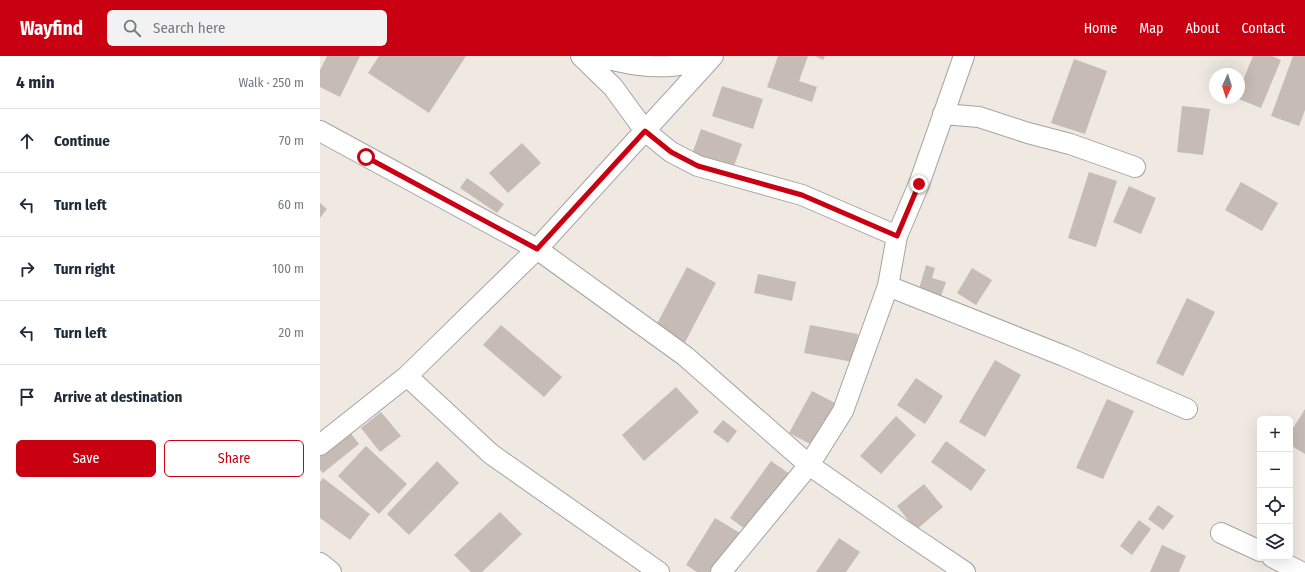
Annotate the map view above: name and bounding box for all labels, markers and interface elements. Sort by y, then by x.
search box [107,10,387,46]
text: Wayfind [20,17,83,40]
icon: search [121,17,143,39]
text: Search here [153,19,225,37]
text: Home [1084,20,1117,37]
text: Map [1139,20,1163,37]
text: About [1185,20,1220,37]
text: Contact [1242,20,1285,37]
north arrow [1209,68,1245,104]
text: 4 min [16,72,55,93]
text: Walk · 250 m [239,75,304,90]
icon: ahead [16,130,38,152]
text: Continue [54,132,110,150]
text: 70 m [279,133,304,148]
route start [357,148,375,166]
route end [910,175,928,193]
icon: left [16,194,38,216]
text: Turn left [54,196,107,214]
text: 60 m [278,197,304,212]
icon: right [16,258,38,280]
text: Turn right [54,260,115,278]
text: 100 m [272,261,304,276]
icon: left [16,322,38,344]
text: Turn left [54,324,107,342]
text: 20 m [278,325,304,340]
icon: arrive [16,386,38,408]
text: Arrive at destination [54,388,182,406]
map controls [1257,416,1293,560]
button: + [1257,416,1293,452]
button: Save [16,440,156,477]
button: Share [164,440,304,477]
button: − [1257,452,1293,488]
button: locate [1257,488,1293,524]
button: layers [1257,524,1293,560]

